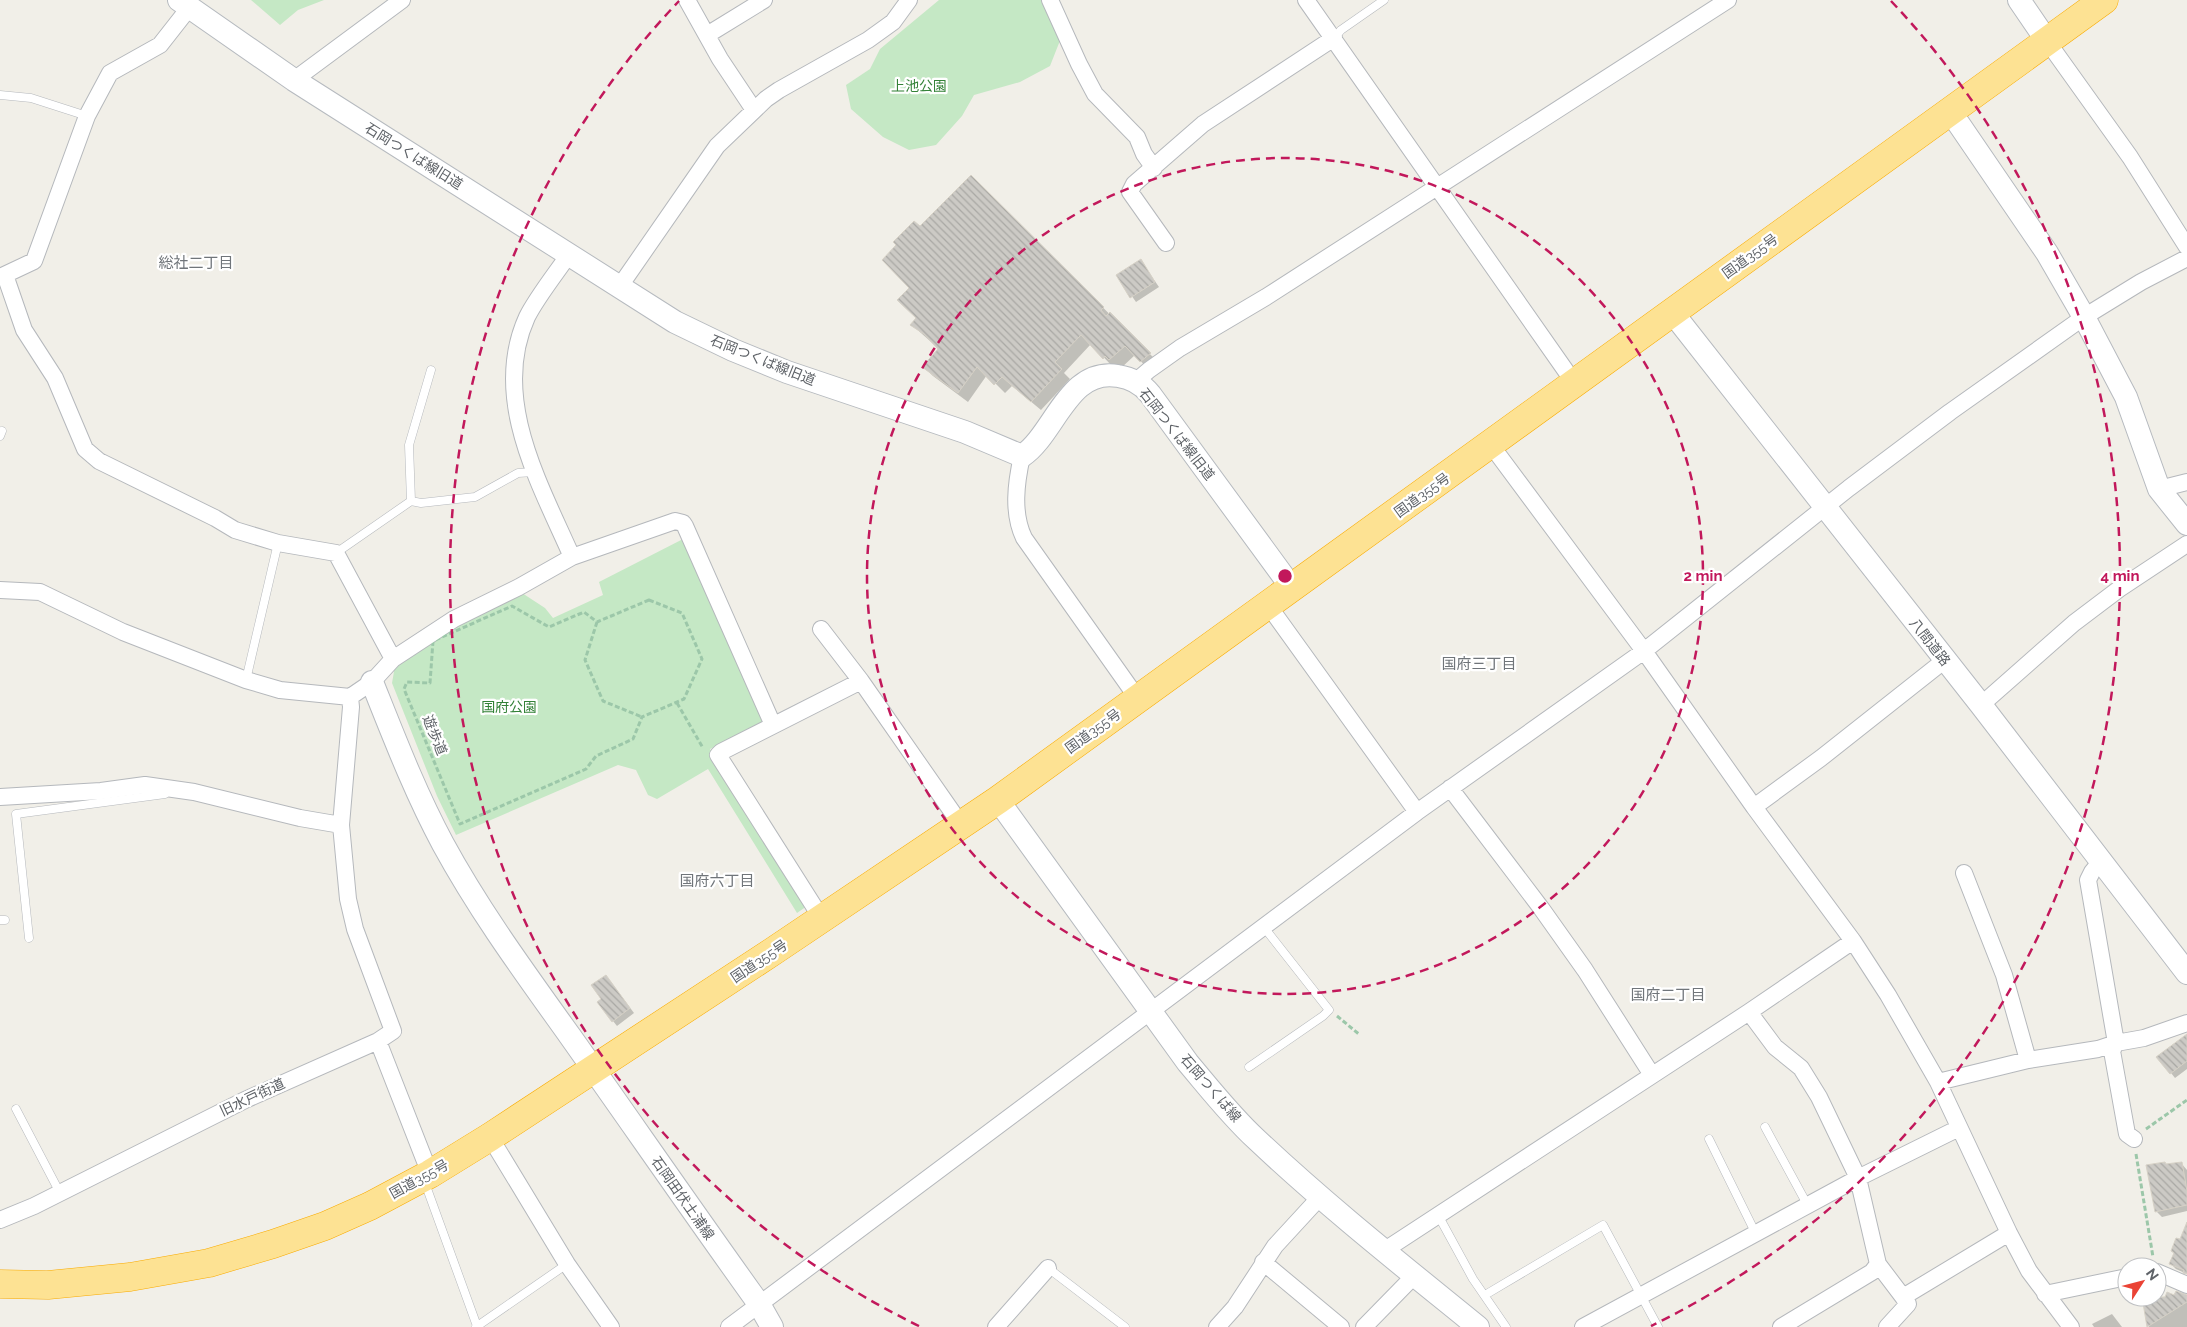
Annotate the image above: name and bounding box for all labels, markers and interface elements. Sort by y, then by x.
park label: 上池公園 [891,78,947,94]
street label: 石岡つくば線旧道 [362,120,466,192]
street label: 国道355号 [1719,230,1781,282]
district label: 総社二丁目 [158,254,234,272]
street label: 石岡つくば線旧道 [708,332,818,388]
street label: 石岡つくば線旧道 [1136,385,1218,483]
street label: 国道355号 [1391,469,1453,521]
centre of rings [1276,567,1294,585]
text: 2 min [1684,567,1722,585]
text: 4 min [2100,567,2140,585]
street label: 八間道路 [1906,615,1954,669]
district label: 国府三丁目 [1441,655,1517,673]
park label: 国府公園 [481,699,537,715]
street label: 国道355号 [1062,705,1124,757]
street label: 遊歩道 [420,713,450,757]
district label: 国府六丁目 [679,872,755,890]
street label: 国道355号 [728,936,790,986]
district label: 国府二丁目 [1630,986,1706,1004]
street label: 石岡つくば線 [1177,1051,1245,1125]
street label: 旧水戸街道 [217,1075,287,1119]
street label: 石岡田伏土浦線 [648,1153,718,1243]
street label: 国道355号 [387,1156,451,1202]
north arrow [2117,1257,2167,1307]
text: N [2143,1265,2162,1283]

